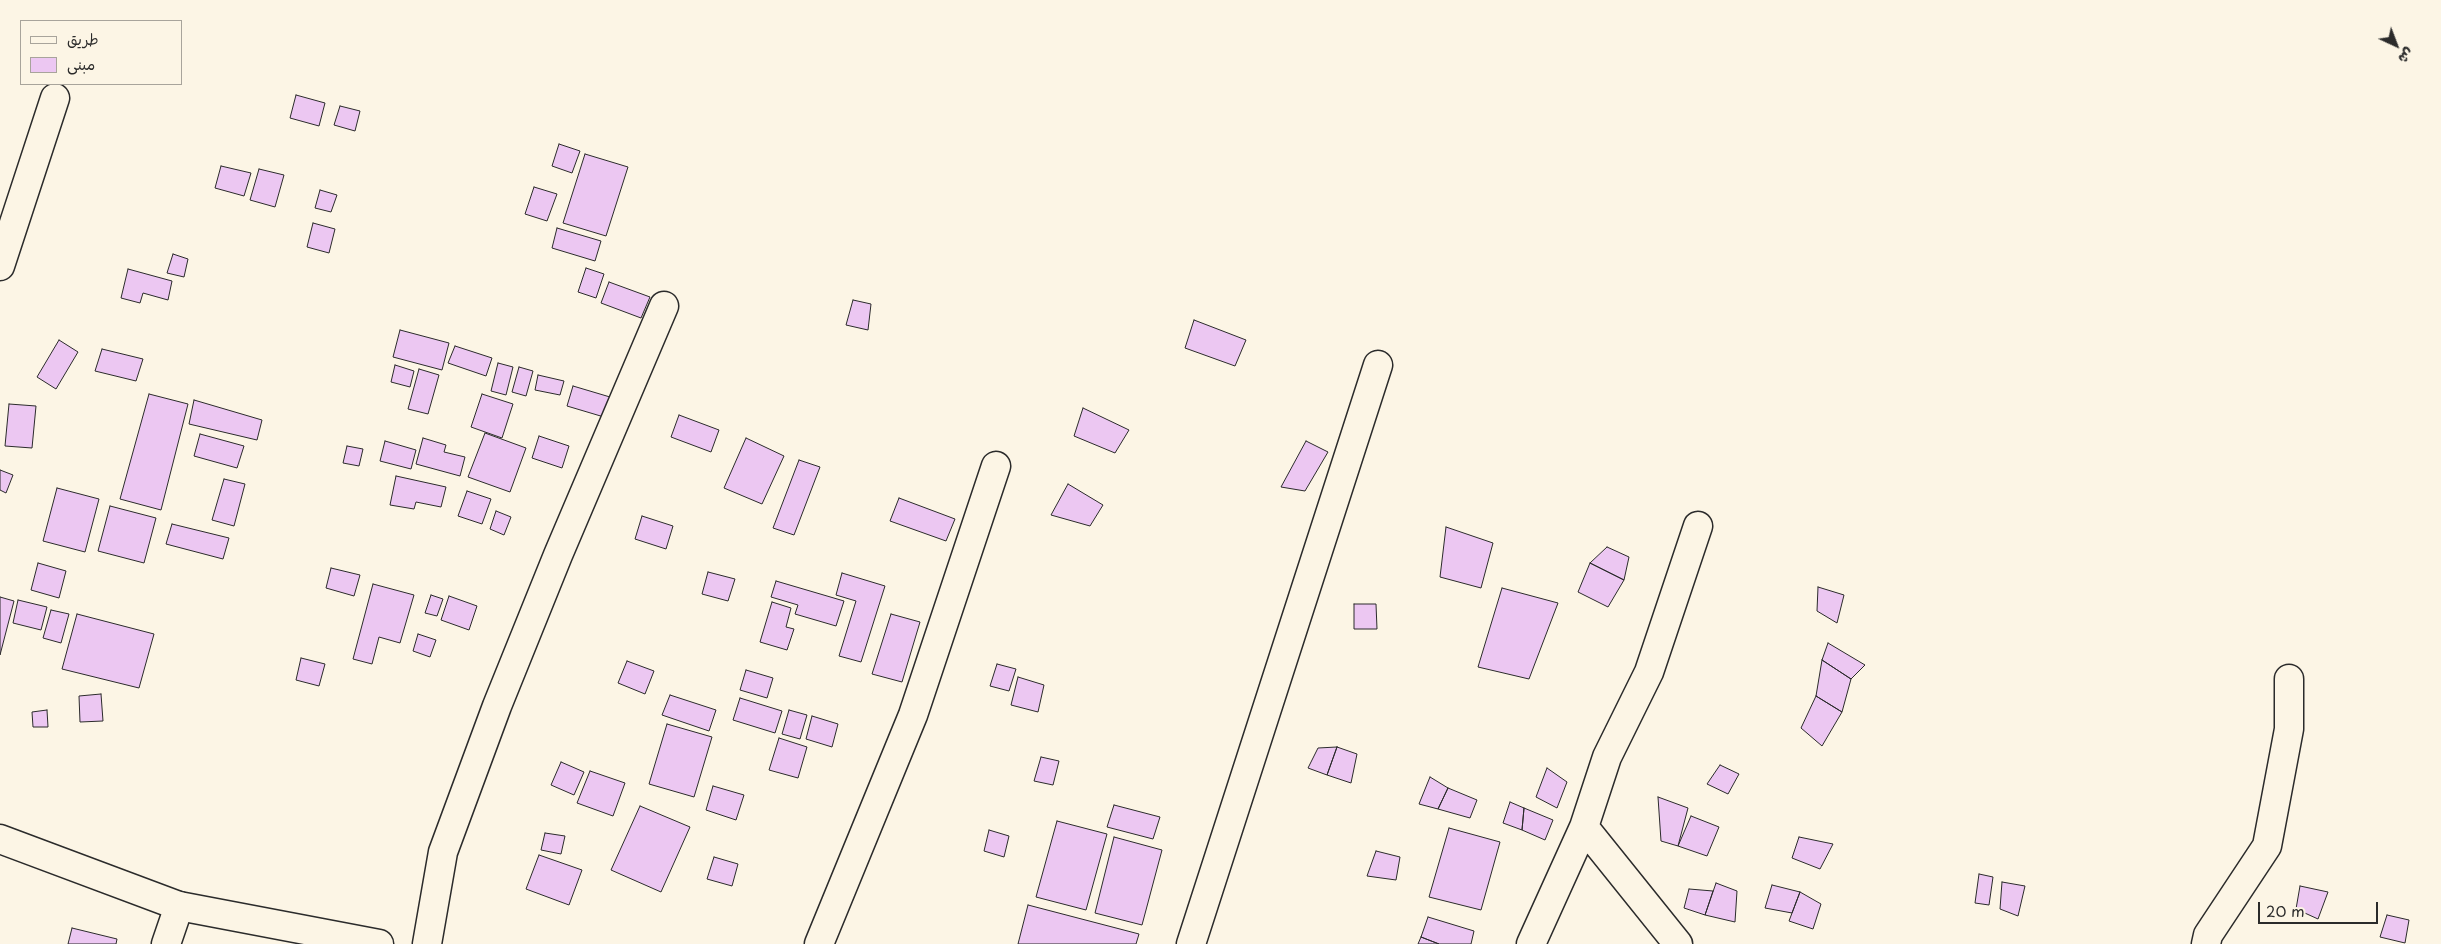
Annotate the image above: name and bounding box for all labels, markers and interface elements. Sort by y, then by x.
legend [20,20,182,85]
north arrow [2371,20,2421,70]
text: طريق [67,27,99,50]
text: ش [2394,43,2419,69]
text: مبنى [67,52,95,75]
scale bar [2261,892,2381,924]
text: 20 m [2266,899,2305,922]

